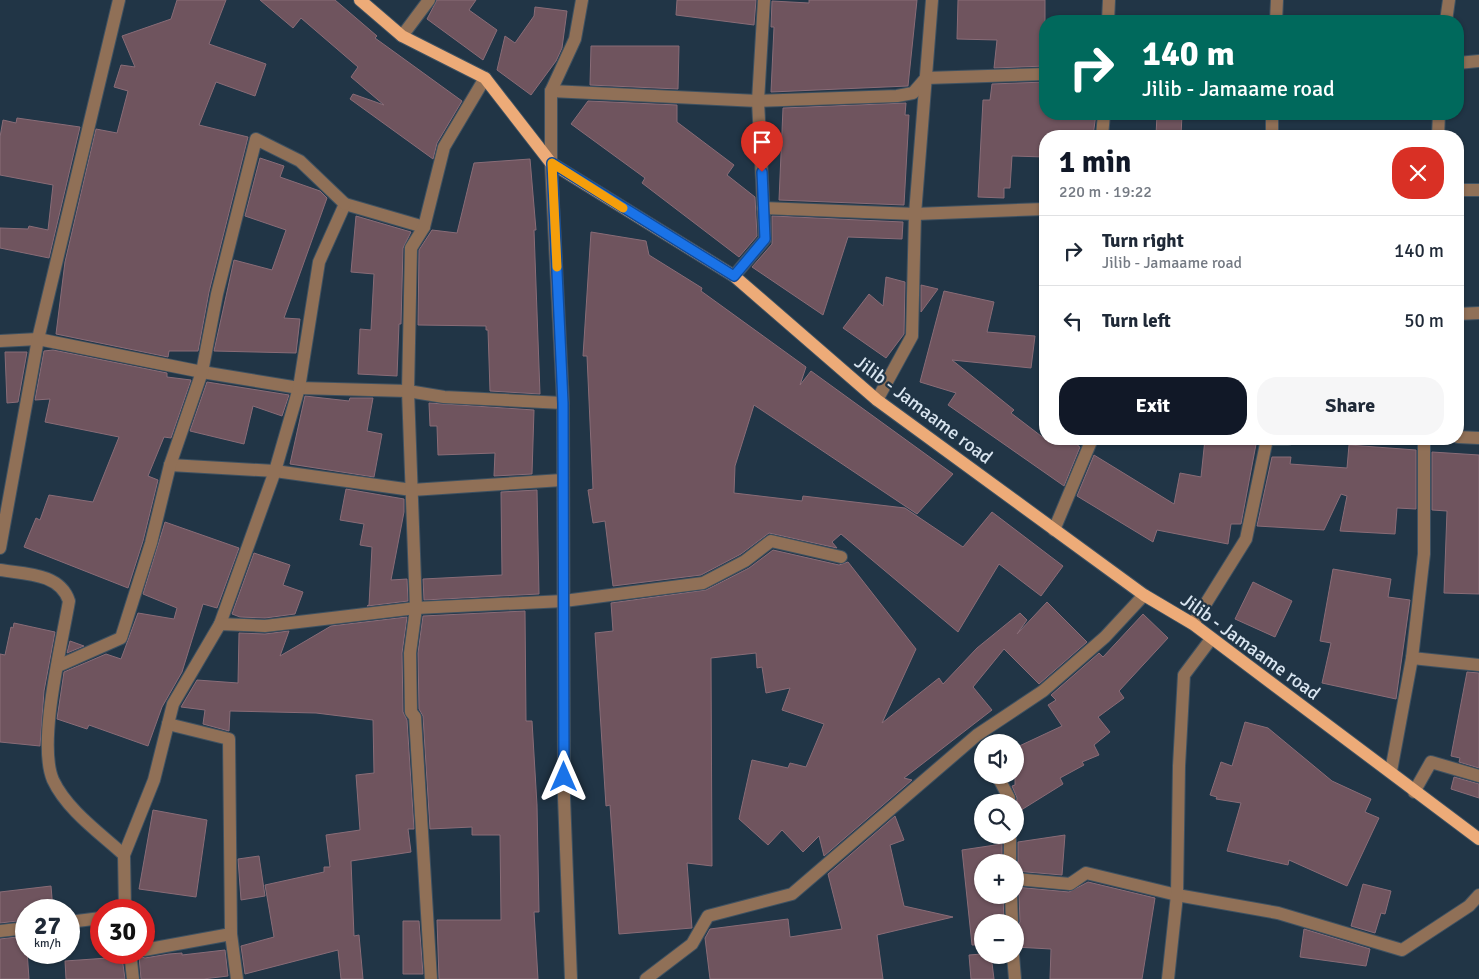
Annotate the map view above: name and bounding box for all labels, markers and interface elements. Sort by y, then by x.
text: 140 m [1142,32,1235,75]
icon: right [1059,35,1124,100]
text: Jilib - Jamaame road [1142,75,1335,102]
pin [741,121,783,172]
icon: arrive [748,128,776,156]
text: 1 min [1059,144,1131,181]
button: close [1392,147,1444,199]
text: 220 m · 19:22 [1059,182,1152,202]
text: Turn right [1102,229,1184,253]
icon: right [1059,237,1087,265]
text: 140 m [1394,239,1444,263]
text: Jilib - Jamaame road [1102,253,1242,273]
icon: left [1059,307,1087,335]
text: Turn left [1102,309,1171,333]
text: 50 m [1404,309,1444,333]
street label: Jilib - Jamaame road [850,350,997,469]
button: Exit [1059,377,1247,435]
button: Share [1257,377,1444,435]
street label: Jilib - Jamaame road [1176,588,1325,705]
map controls [974,734,1024,964]
button: sound [974,734,1024,784]
position arrow [537,750,589,802]
button: search [974,794,1024,844]
button: + [974,854,1024,904]
speed limit sign: 30 [90,899,155,964]
text: 27 [34,910,61,941]
button: − [974,914,1024,964]
text: km/h [34,936,61,951]

